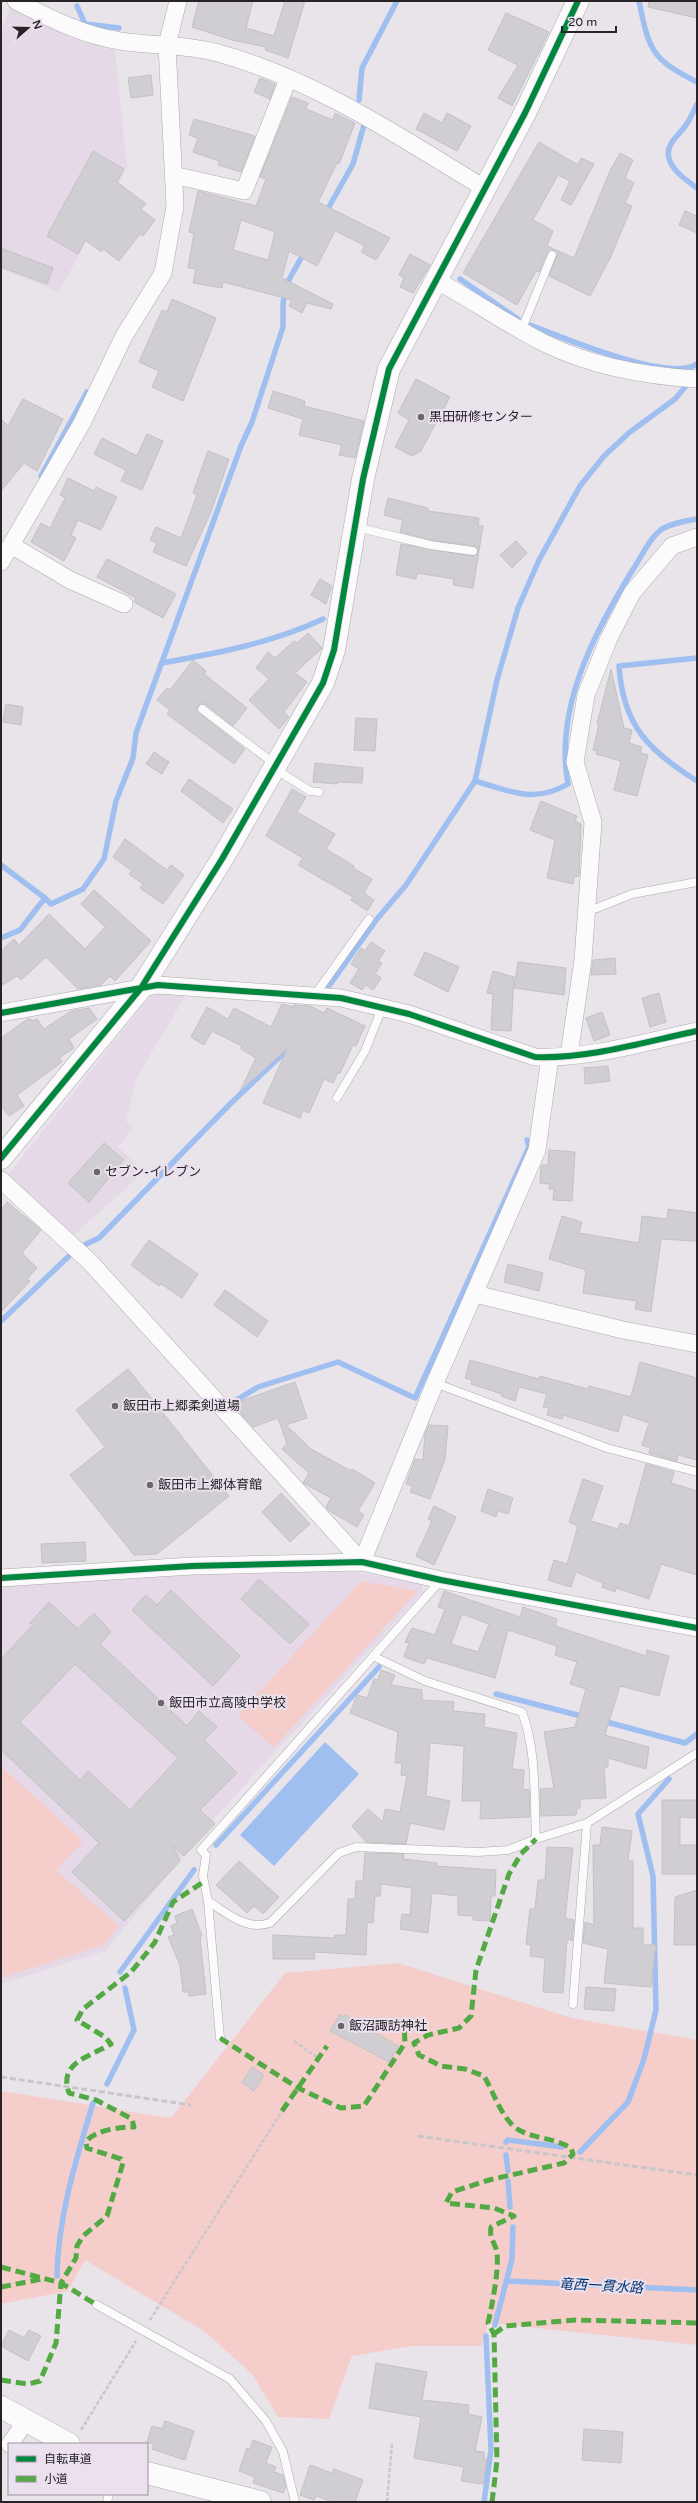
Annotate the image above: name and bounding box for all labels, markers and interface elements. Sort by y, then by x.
north arrow [8,8,48,48]
scale bar [562,8,616,34]
text: 20 m [568,15,597,29]
text: N [29,18,45,31]
place label: 黒田研修センター [429,409,533,425]
marker: 黒田研修センター [416,412,426,422]
place label: セブン-イレブン [105,1164,201,1180]
marker: セブン-イレブン [92,1167,102,1177]
place label: 飯田市上郷柔剣道場 [123,1398,240,1414]
marker: 飯田市上郷柔剣道場 [110,1401,120,1411]
place label: 飯田市上郷体育館 [158,1477,262,1493]
marker: 飯田市上郷体育館 [145,1480,155,1490]
place label: 飯田市立高陵中学校 [169,1695,286,1711]
marker: 飯田市立高陵中学校 [156,1698,166,1708]
place label: 飯沼諏訪神社 [349,2018,427,2034]
marker: 飯沼諏訪神社 [336,2021,346,2031]
water label: 竜西一貫水路 [559,2275,644,2297]
legend [8,2443,148,2495]
text: 自転車道 [44,2452,92,2466]
text: 小道 [44,2472,68,2486]

